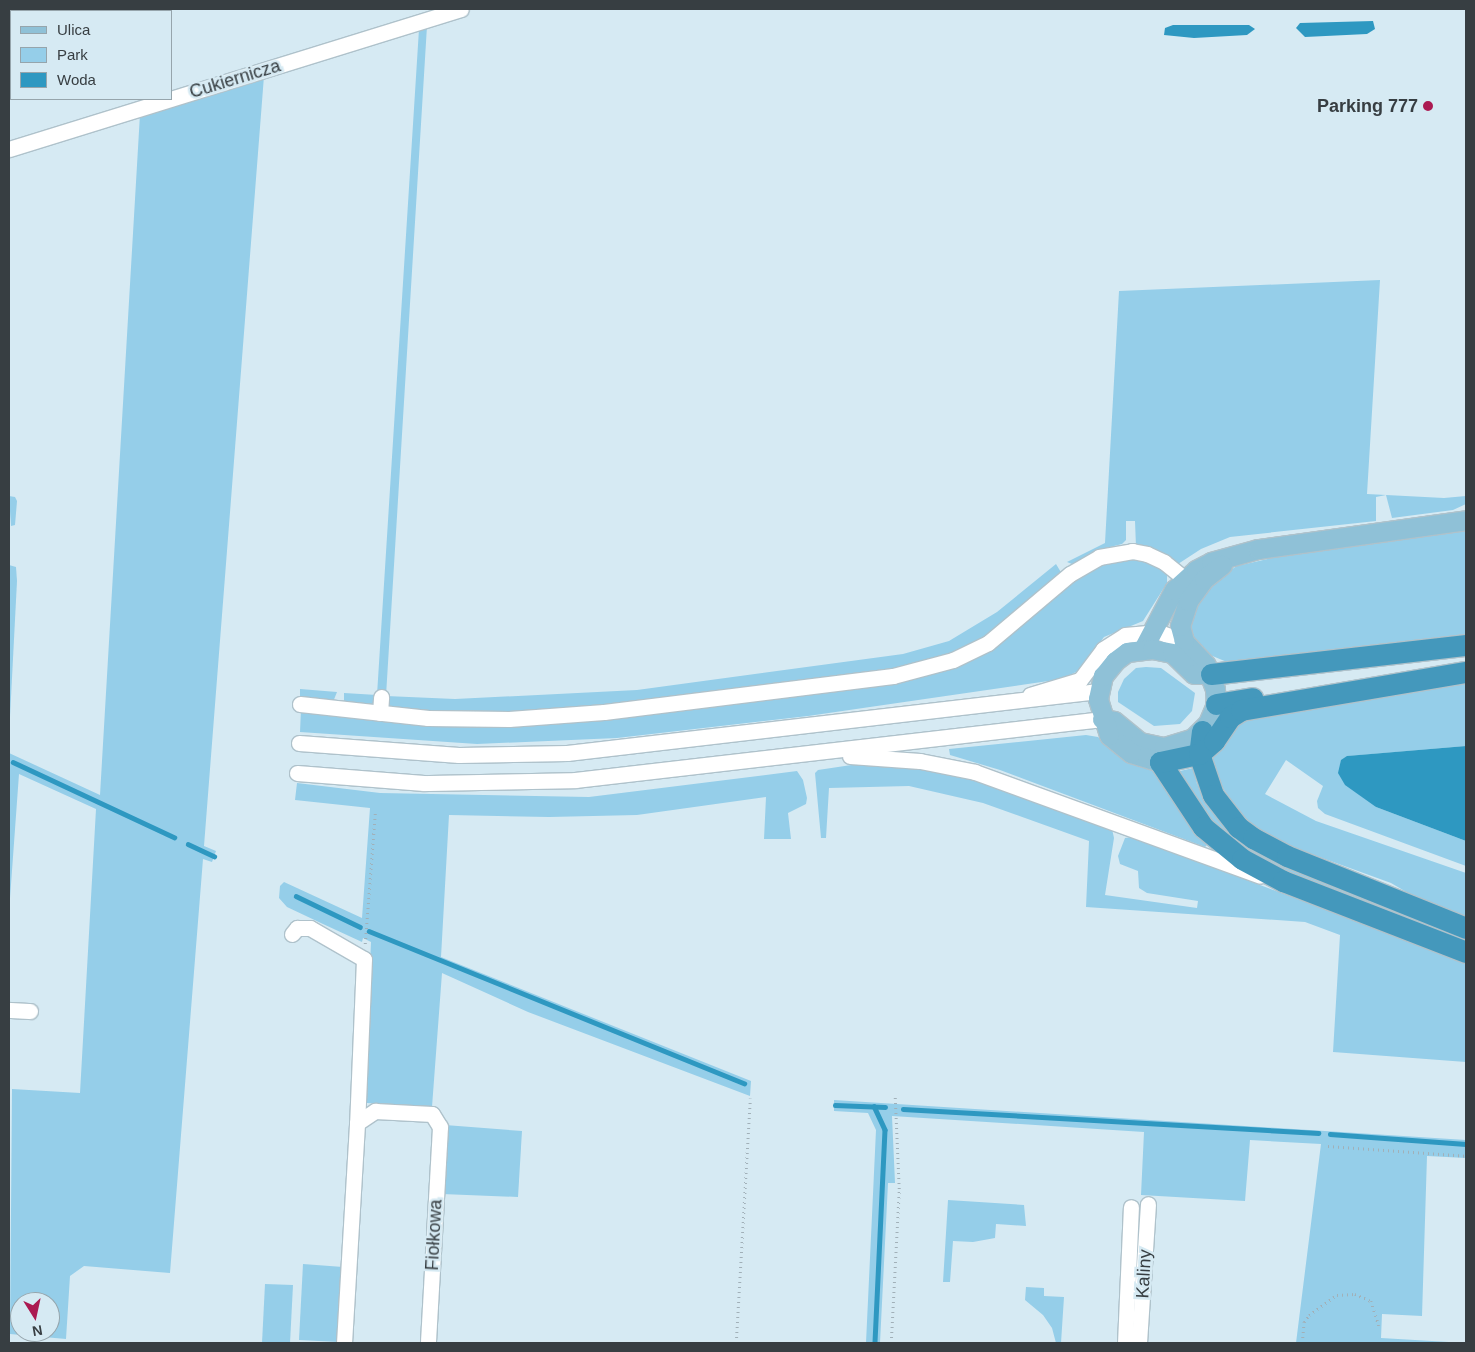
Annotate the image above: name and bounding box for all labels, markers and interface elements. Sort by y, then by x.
legend [10,10,172,100]
text: Ulica [57,21,90,38]
text: Park [57,46,88,63]
street label: Cukiernicza [187,55,283,103]
text: Woda [57,71,96,88]
place label: Parking 777 [1317,95,1418,117]
marker: Parking 777 [1422,100,1434,112]
street label: Fiołkowa [421,1199,447,1271]
street label: Kaliny [1132,1249,1156,1299]
north arrow [10,1292,60,1342]
text: N [31,1322,44,1340]

